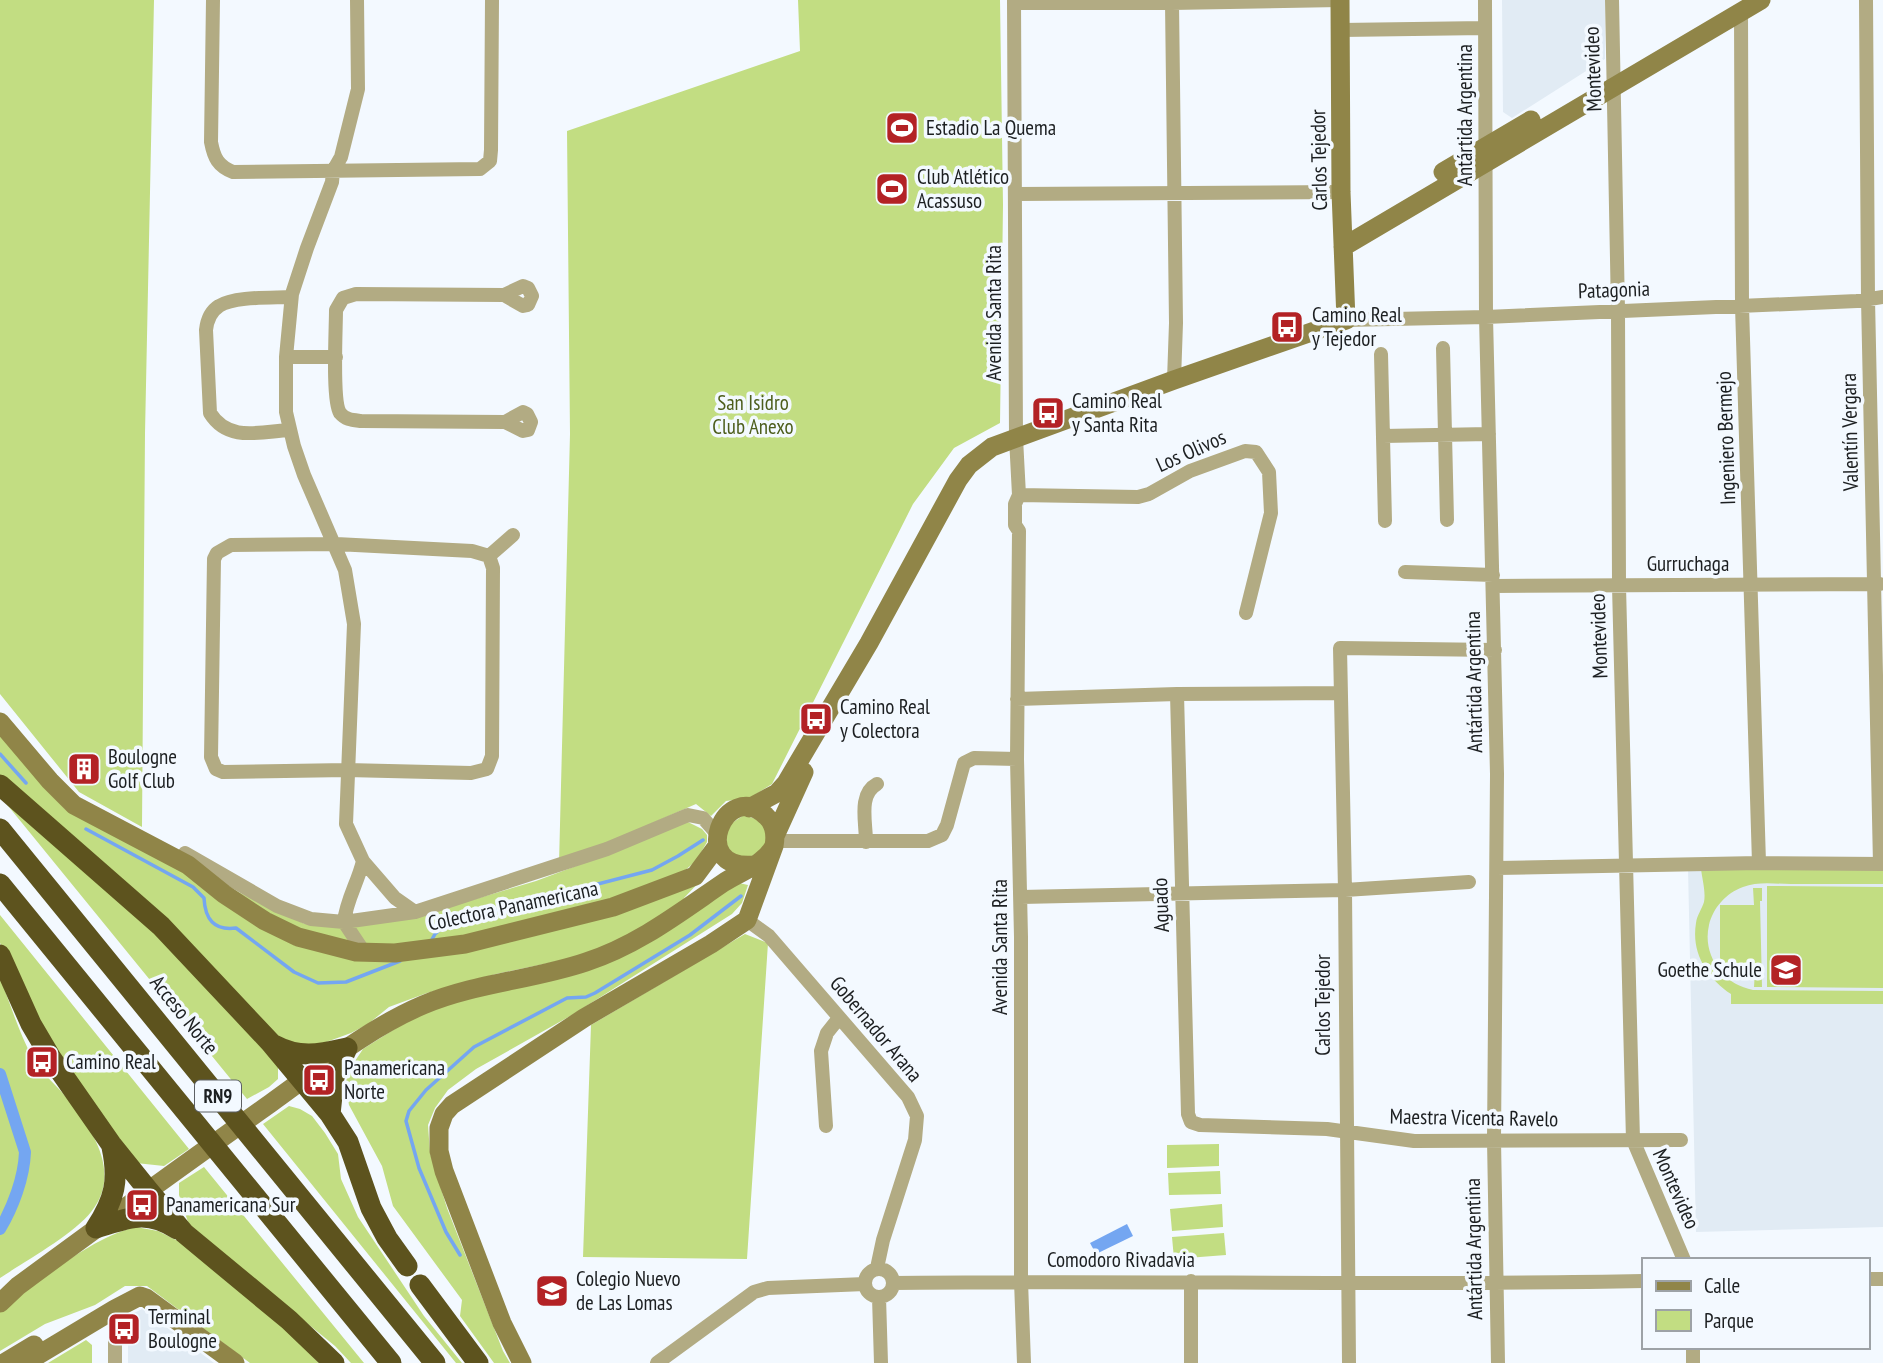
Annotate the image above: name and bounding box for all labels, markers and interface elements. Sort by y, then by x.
street label: Montevideo [1578,26,1607,112]
street label: Antártida Argentina [1451,44,1478,186]
sports icon: Estadio La Quema [883,109,921,147]
street label: Carlos Tejedor [1304,109,1333,211]
place label: Estadio La Quema [926,114,1056,141]
place label: Club Atlético Acassuso [917,163,1009,214]
sports icon: Club Atlético Acassuso [873,170,911,208]
street label: Avenida Santa Rita [980,245,1007,381]
street label: Patagonia [1578,275,1650,304]
place label: Camino Real y Tejedor [1312,301,1402,352]
bus stop icon: Camino Real y Tejedor [1268,308,1306,346]
street label: Ingeniero Bermejo [1710,371,1741,505]
street label: Valentín Vergara [1835,373,1864,492]
place label: Camino Real y Santa Rita [1072,387,1162,438]
park label: San Isidro Club Anexo [712,389,794,440]
bus stop icon: Camino Real y Santa Rita [1029,394,1067,432]
street label: Los Olivos [1152,423,1230,478]
street label: Gurruchaga [1647,550,1729,577]
street label: Montevideo [1584,593,1613,679]
street label: Antártida Argentina [1459,611,1488,753]
place label: Camino Real y Colectora [840,693,930,744]
bus stop icon: Camino Real y Colectora [797,700,835,738]
place label: Boulogne Golf Club [108,743,177,794]
building icon: Boulogne Golf Club [65,750,103,788]
street label: Colectora Panamericana [425,874,600,937]
street label: Aguado [1146,877,1175,933]
street label: Avenida Santa Rita [986,879,1013,1015]
school or university icon: Goethe Schule [1767,951,1805,989]
street label: Carlos Tejedor [1309,954,1336,1056]
place label: Goethe Schule [1657,956,1762,983]
street label: Acceso Norte [144,970,225,1060]
street label: Gobernador Arana [824,970,929,1087]
bus stop icon: Camino Real [23,1043,61,1081]
place label: Camino Real [66,1048,156,1075]
place label: Panamericana Norte [344,1054,445,1105]
bus stop icon: Panamericana Norte [300,1061,338,1099]
road number: RN9 [195,1080,241,1112]
street label: Maestra Vicenta Ravelo [1389,1103,1559,1132]
street label: Montevideo [1647,1144,1706,1233]
street label: Antártida Argentina [1459,1178,1488,1320]
bus stop icon: Panamericana Sur [123,1186,161,1224]
place label: Panamericana Sur [166,1191,296,1218]
street label: Comodoro Rivadavia [1047,1246,1195,1273]
legend [1642,1258,1869,1349]
place label: Colegio Nuevo de Las Lomas [576,1265,681,1316]
school or university icon: Colegio Nuevo de Las Lomas [533,1272,571,1310]
text: Calle [1704,1272,1740,1299]
place label: Terminal Boulogne [148,1303,217,1354]
text: Parque [1704,1307,1754,1334]
bus stop icon: Terminal Boulogne [105,1310,143,1348]

